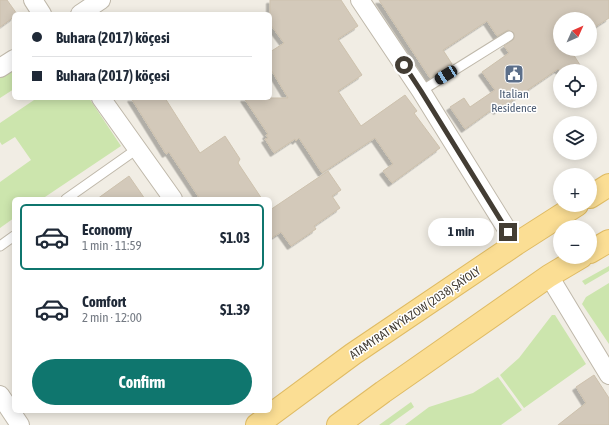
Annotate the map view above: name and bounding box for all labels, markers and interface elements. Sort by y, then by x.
north arrow [553,12,597,56]
map controls [553,12,597,264]
text: Buhara (2017) köçesi [56,29,170,46]
route start [395,56,413,74]
public building icon: Italian Residence [503,63,525,85]
car [433,64,459,86]
button: locate [553,64,597,108]
text: Buhara (2017) köçesi [56,67,170,84]
place label: Italian Residence [491,87,537,115]
button: layers [553,116,597,160]
button: + [553,168,597,212]
callout: 1 min [428,218,494,246]
icon: car [34,219,70,255]
button: − [553,220,597,264]
text: Economy [82,221,132,238]
route end [499,223,517,241]
text: 1 min [448,224,474,239]
text: $1.03 [220,229,250,246]
text: 1 min · 11:59 [82,238,142,253]
street label: ATAMYRAT NYÝAZOW (2038) ŞAÝOLY [347,264,484,362]
icon: car [34,291,70,327]
text: Comfort [82,293,126,310]
text: $1.39 [220,301,250,318]
text: 2 min · 12:00 [82,310,142,325]
button: Confirm [32,359,252,405]

